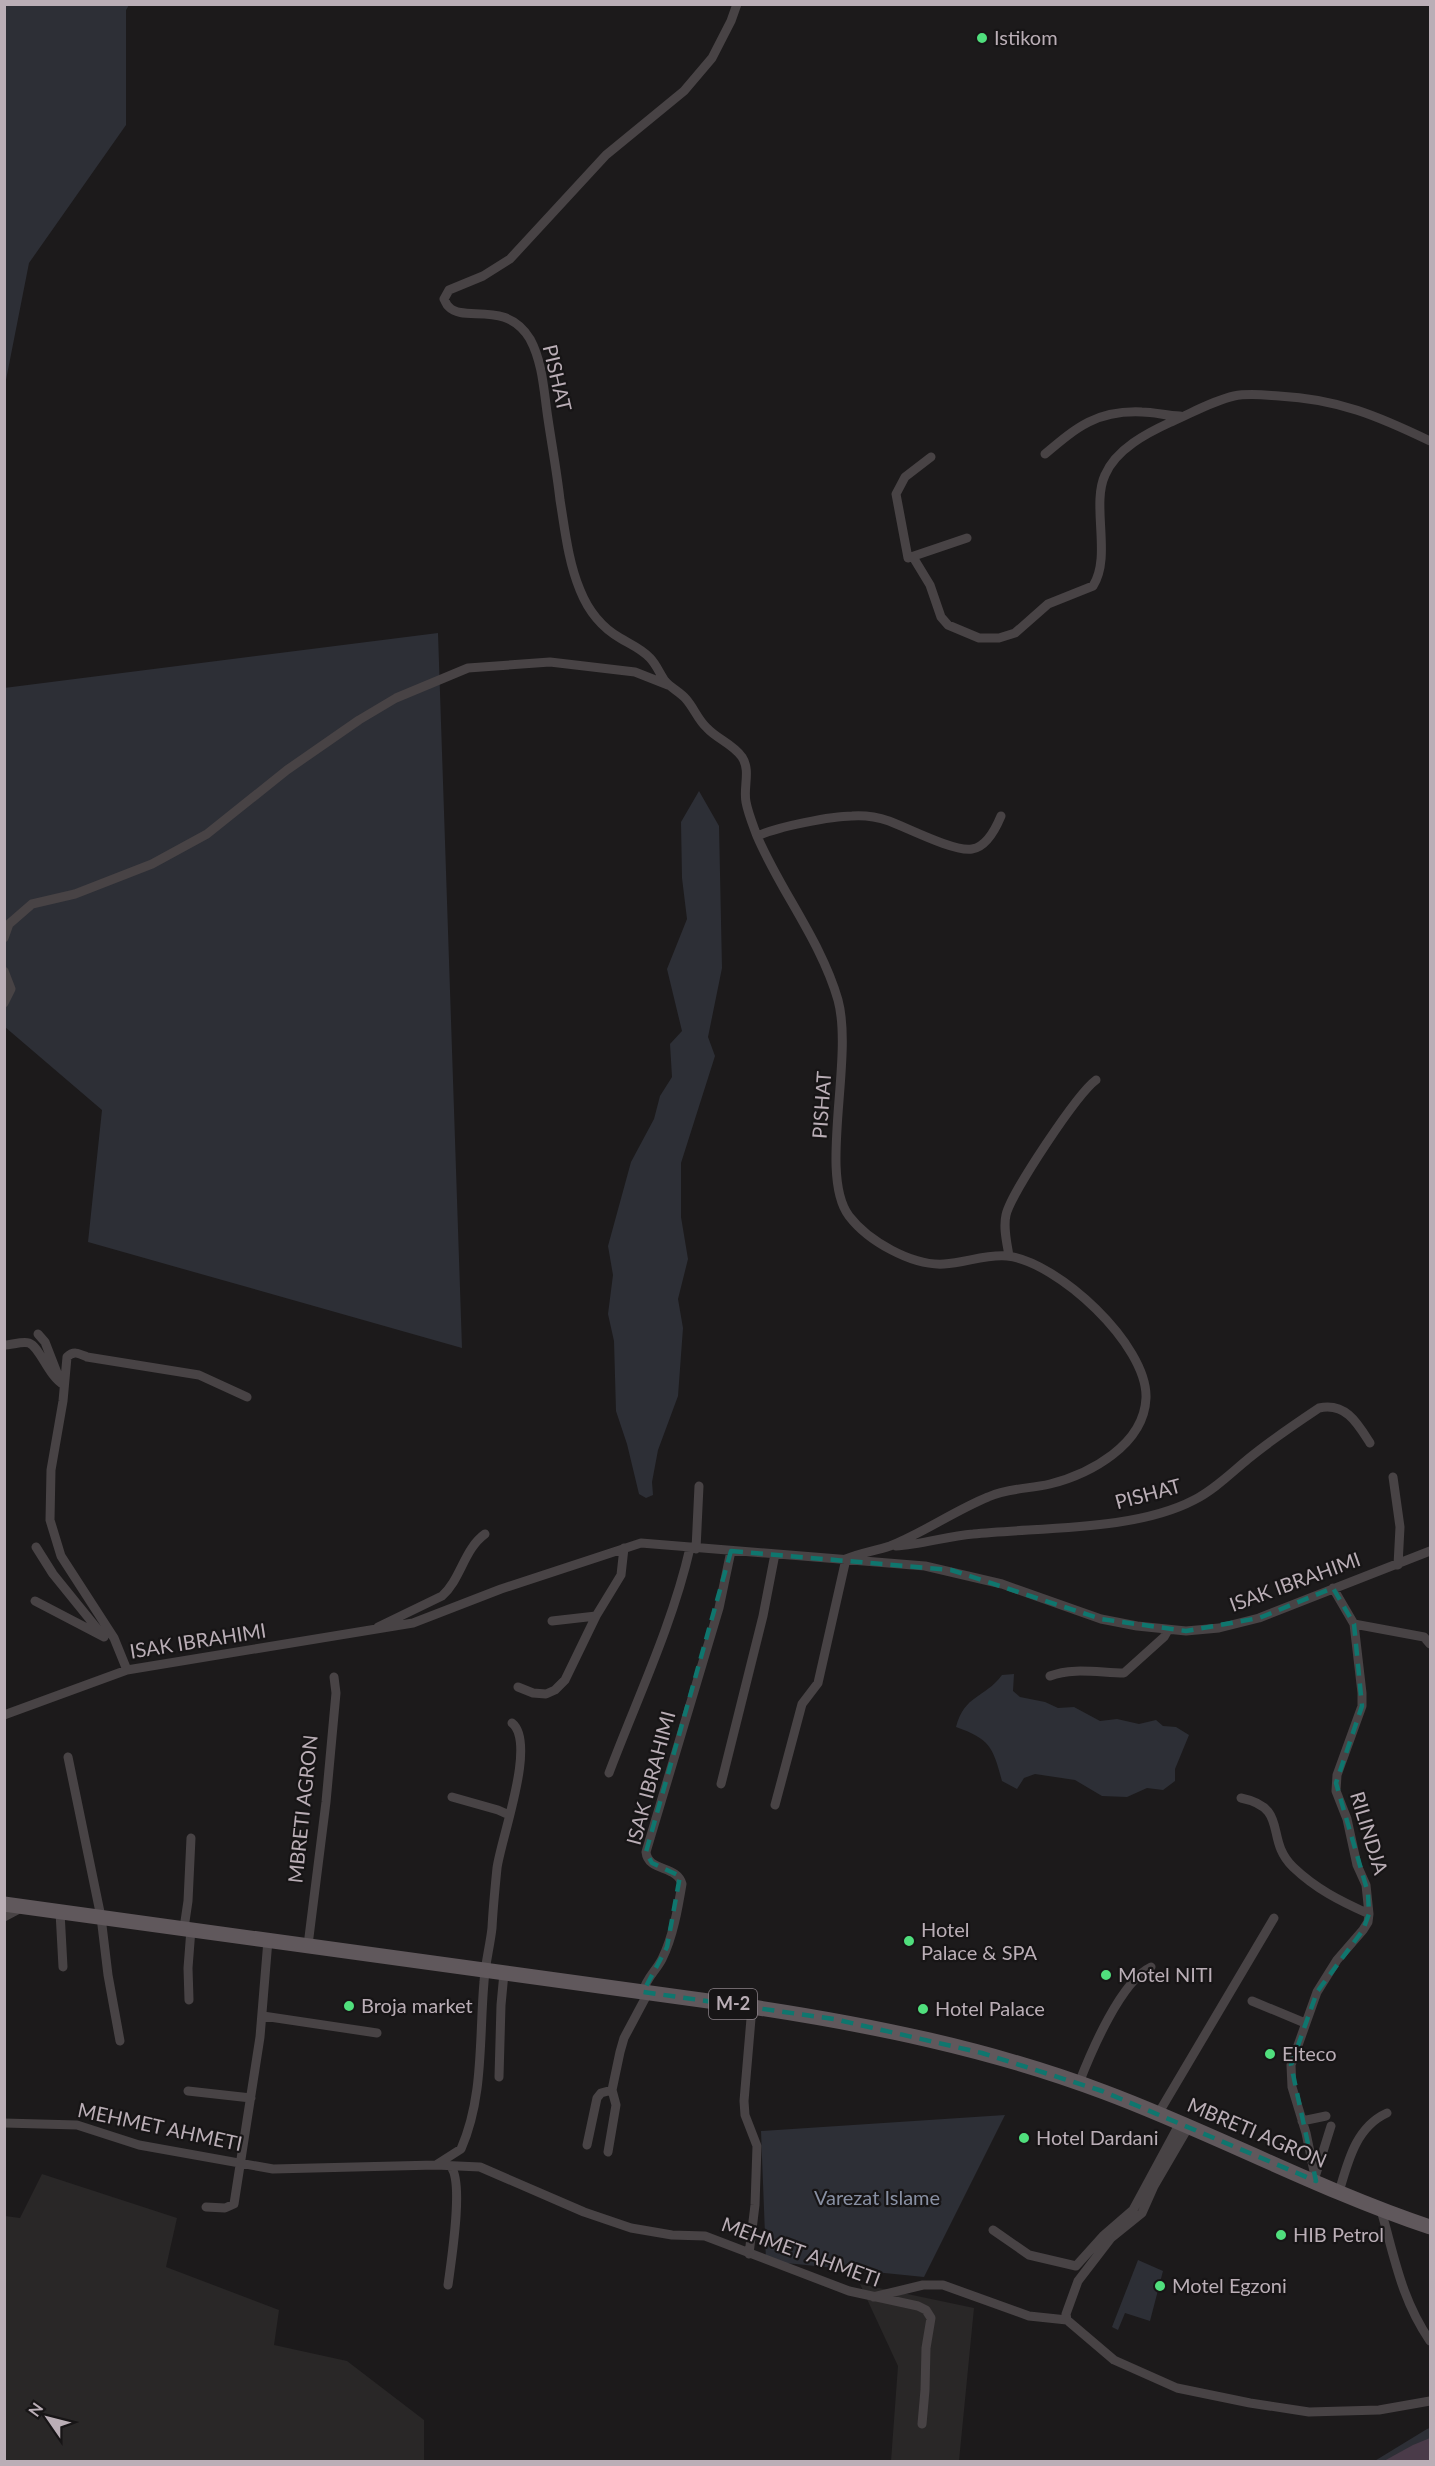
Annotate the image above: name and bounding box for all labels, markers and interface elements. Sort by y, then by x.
place label: Istikom [994,25,1058,49]
marker: Istikom [975,31,989,45]
street label: PISHAT [539,342,577,414]
street label: PISHAT [807,1070,835,1140]
street label: PISHAT [1112,1473,1184,1513]
street label: ISAK IBRAHIMI [1226,1546,1363,1616]
street label: ISAK IBRAHIMI [128,1617,268,1663]
street label: ISAK IBRAHIMI [621,1708,679,1847]
street label: MBRETI AGRON [282,1734,322,1884]
street label: RILINDJA [1346,1788,1394,1878]
place label: Hotel Palace & SPA [921,1917,1038,1964]
marker: Hotel Palace & SPA [902,1934,916,1948]
place label: Motel NITI [1118,1962,1213,1986]
marker: Motel NITI [1099,1968,1113,1982]
road number: M-2 [709,1989,757,2019]
place label: Broja market [361,1993,473,2017]
place label: Hotel Palace [935,1996,1045,2020]
marker: Broja market [342,1999,356,2013]
marker: Hotel Palace [916,2002,930,2016]
place label: Elteco [1282,2041,1337,2065]
marker: Elteco [1263,2047,1277,2061]
street label: MBRETI AGRON [1184,2092,1331,2172]
street label: MEHMET AHMETI [76,2097,245,2155]
place label: Hotel Dardani [1036,2125,1159,2149]
marker: Hotel Dardani [1017,2131,1031,2145]
park label: Varezat Islame [814,2185,940,2209]
street label: MEHMET AHMETI [719,2211,884,2291]
place label: HIB Petrol [1293,2222,1384,2246]
marker: HIB Petrol [1274,2228,1288,2242]
place label: Motel Egzoni [1172,2273,1287,2297]
marker: Motel Egzoni [1153,2279,1167,2293]
north arrow [18,2388,78,2448]
text: N [24,2399,47,2420]

